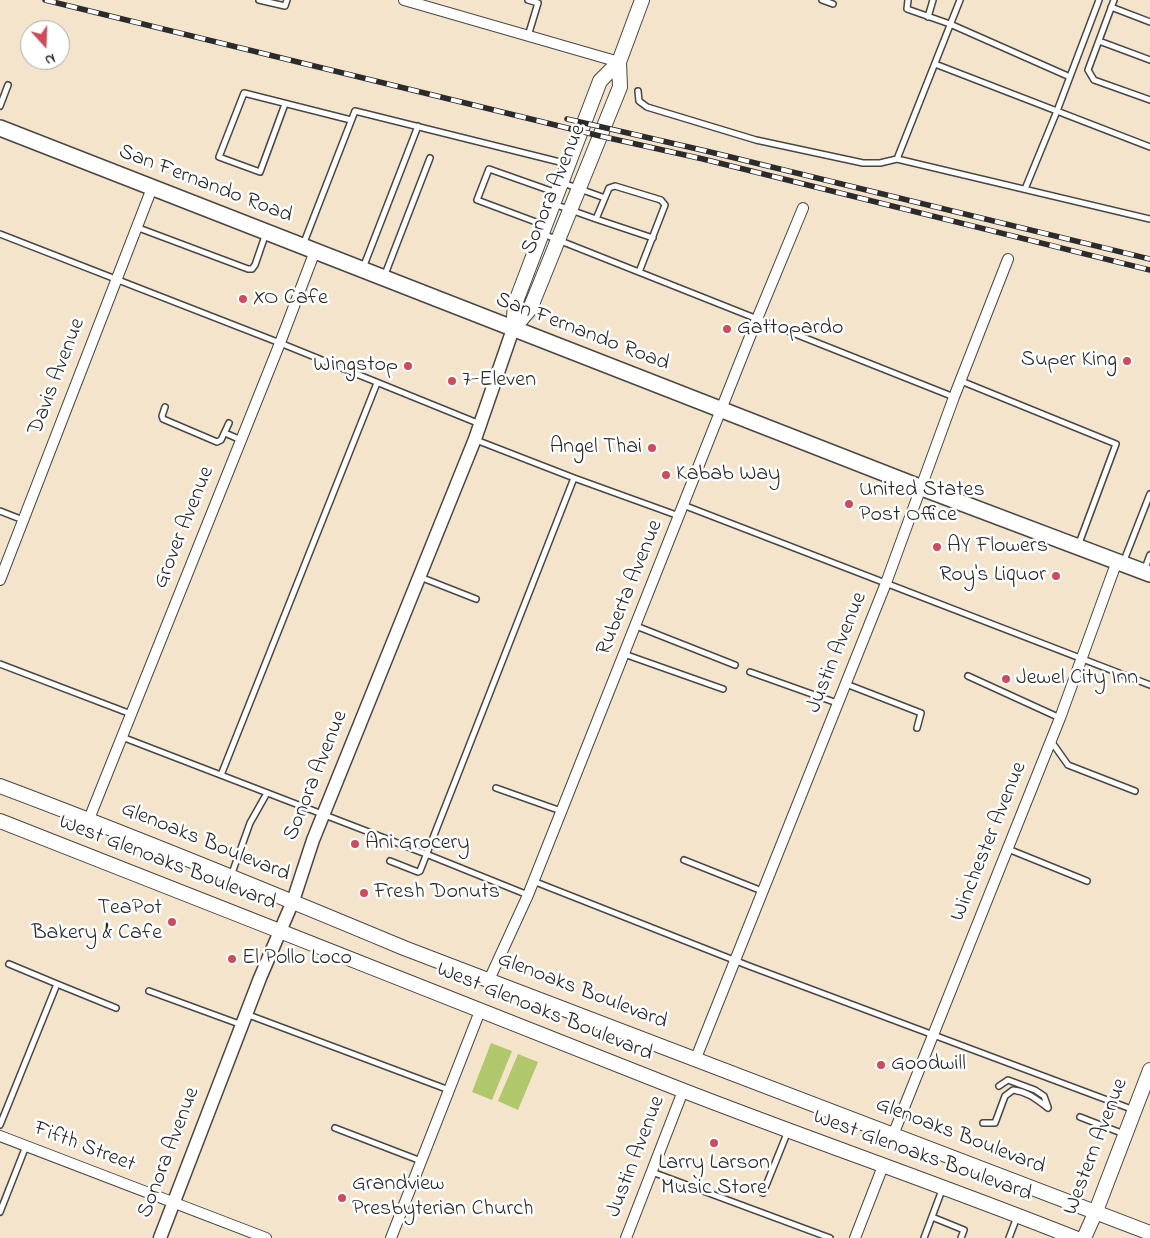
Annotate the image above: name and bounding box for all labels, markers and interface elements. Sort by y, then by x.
north arrow [20,20,70,70]
text: N [42,47,58,70]
street label: Sonora Avenue [517,121,593,259]
street label: San Fernando Road [114,140,296,230]
place label: XO Cafe [253,286,328,312]
street label: San Fernando Road [491,288,673,378]
marker: XO Cafe [237,293,249,305]
street label: Davis Avenue [24,315,92,439]
place label: Gattopardo [737,316,843,342]
marker: Gattopardo [721,323,733,335]
place label: Super King [1021,348,1117,374]
place label: Wingstop [313,353,398,379]
marker: Super King [1121,355,1133,367]
marker: Wingstop [402,360,414,372]
place label: 7-Eleven [462,368,536,394]
marker: 7-Eleven [446,375,458,387]
place label: Angel Thai [550,435,642,461]
marker: Angel Thai [646,442,658,454]
place label: Kabab Way [676,462,780,488]
street label: Grover Avenue [149,463,221,593]
marker: Kabab Way [660,469,672,481]
place label: United States Post Office [859,478,985,530]
marker: United States Post Office [843,498,855,510]
street label: Ruberta Avenue [592,517,670,659]
place label: AY Flowers [947,534,1048,560]
marker: AY Flowers [931,541,943,553]
place label: Roy's Liquor [939,563,1046,589]
marker: Roy's Liquor [1050,570,1062,582]
street label: Justin Avenue [802,589,874,717]
place label: Jewel City Inn [1016,666,1138,692]
marker: Jewel City Inn [1000,673,1012,685]
street label: Sonora Avenue [279,707,355,845]
street label: Winchester Avenue [946,758,1034,926]
street label: Glenoaks Boulevard [117,797,293,889]
street label: West Glenoaks Boulevard [55,810,279,918]
place label: Ani Grocery [365,831,470,857]
marker: Ani Grocery [349,838,361,850]
place label: Fresh Donuts [374,880,500,906]
marker: Fresh Donuts [358,887,370,899]
place label: TeaPot Bakery & Cafe [32,896,162,948]
marker: TeaPot Bakery & Cafe [166,916,178,928]
place label: El Pollo Loco [242,946,352,972]
street label: Glenoaks Boulevard [493,947,671,1037]
marker: El Pollo Loco [226,953,238,965]
street label: West Glenoaks Boulevard [432,958,656,1068]
place label: Goodwill [891,1052,966,1078]
marker: Goodwill [875,1059,887,1071]
street label: Western Avenue [1059,1075,1135,1219]
street label: Sonora Avenue [133,1084,207,1222]
street label: Glenoaks Boulevard [871,1092,1049,1182]
street label: Justin Avenue [602,1093,672,1221]
street label: West Glenoaks Boulevard [809,1105,1035,1209]
street label: Fifth Street [30,1117,138,1179]
marker: Larry Larson Music Store [708,1137,720,1149]
place label: Larry Larson Music Store [658,1151,770,1202]
place label: Grandview Presbyterian Church [352,1172,533,1224]
marker: Grandview Presbyterian Church [336,1192,348,1204]

